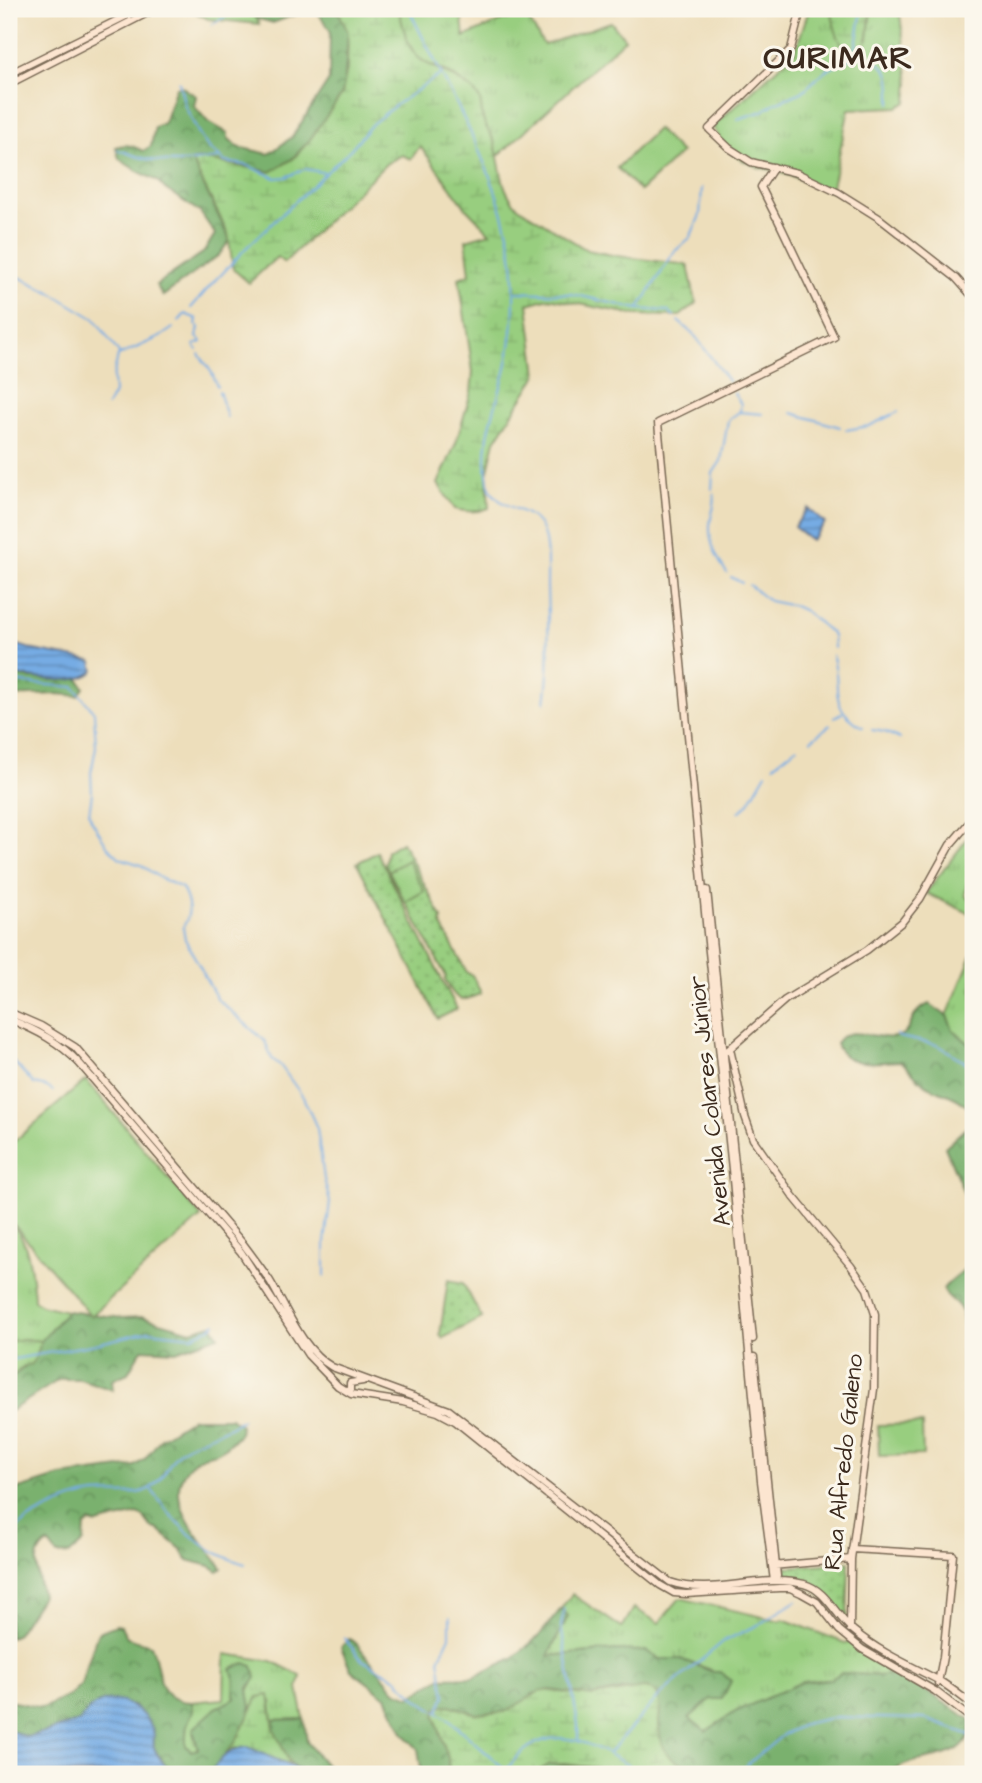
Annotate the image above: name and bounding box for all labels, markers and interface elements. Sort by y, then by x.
district label: OURIMAR [764,36,914,81]
street label: Avenida Colares Júnior [680,974,740,1228]
street label: Rua Alfredo Galeno [816,1352,872,1572]

